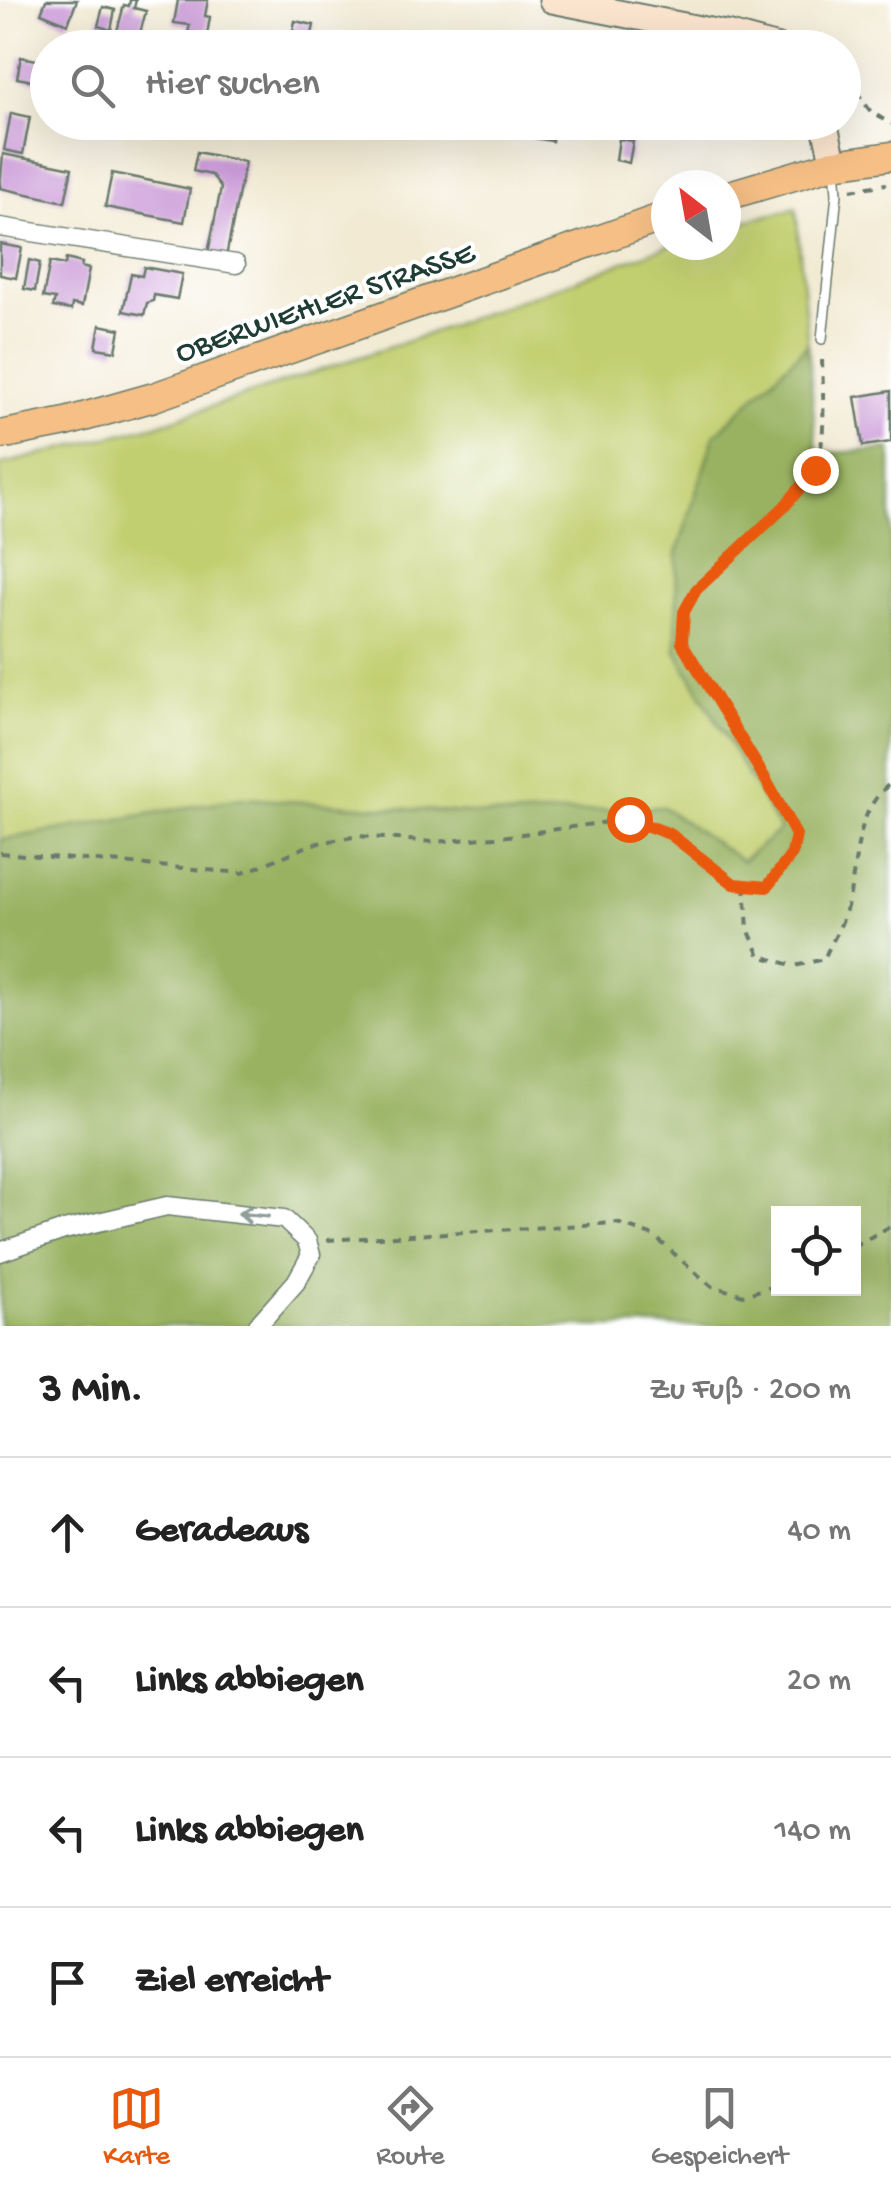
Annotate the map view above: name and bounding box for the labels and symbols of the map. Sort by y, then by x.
north arrow [651,170,741,260]
street label: OBERWIEHLER STRASSE [171,235,481,374]
route end [793,448,839,494]
route start [607,797,653,843]
one-way arrow [238,1205,270,1224]

